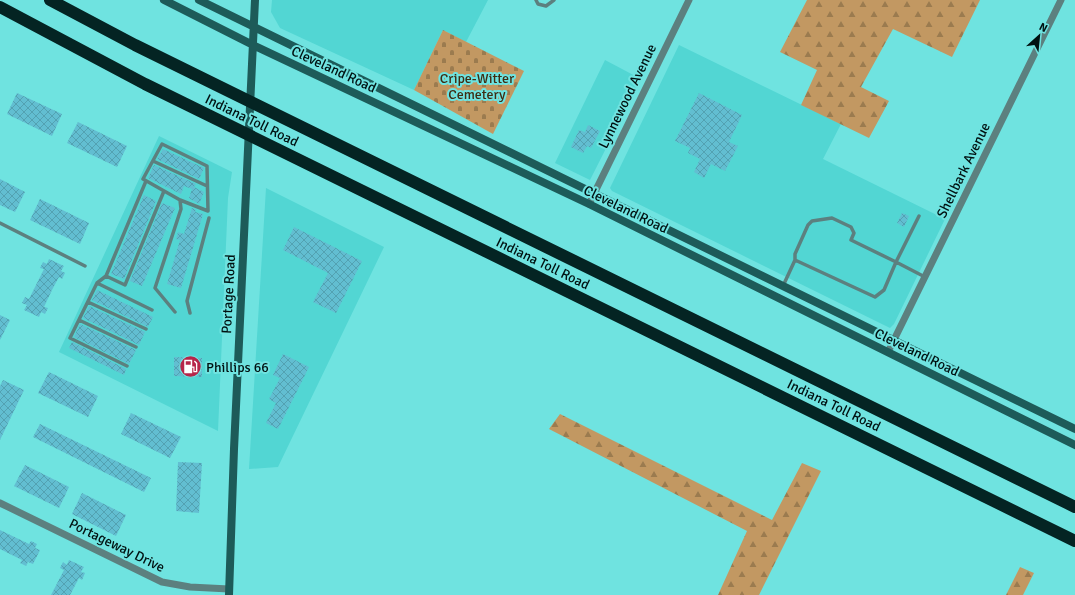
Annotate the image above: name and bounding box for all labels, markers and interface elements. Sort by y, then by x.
north arrow [1019,16,1059,56]
text: N [1037,20,1050,35]
street label: Lynnewood Avenue [595,41,660,151]
street label: Cleveland Road [289,42,379,97]
park label: Cripe-Witter Cemetery [440,70,515,103]
street label: Indiana Toll Road [202,90,301,150]
street label: Shellbark Avenue [933,120,994,221]
street label: Cleveland Road [581,182,671,237]
street label: Indiana Toll Road [493,233,592,293]
street label: Portage Road [218,254,239,334]
street label: Cleveland Road [872,325,962,380]
fuel station icon: Phillips 66 [177,354,203,380]
place label: Phillips 66 [206,359,269,376]
street label: Indiana Toll Road [784,375,883,435]
street label: Portageway Drive [66,515,167,576]

